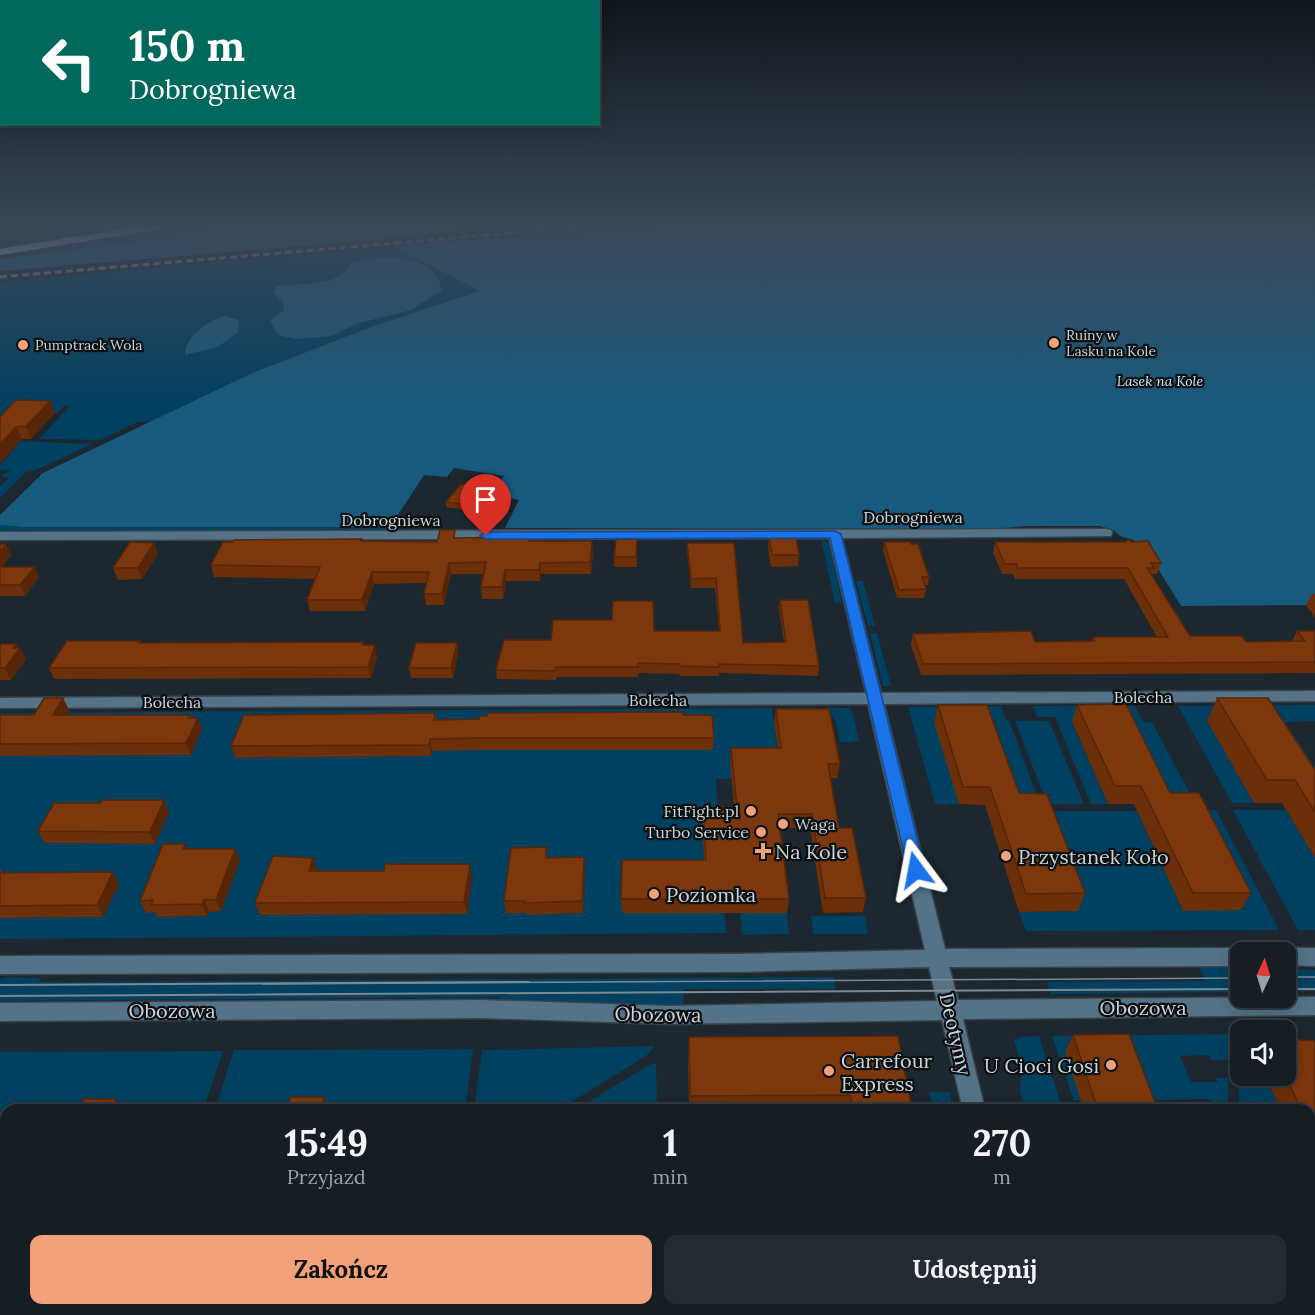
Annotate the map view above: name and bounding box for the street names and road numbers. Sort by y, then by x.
street label: Dobrogniewa [863,507,963,527]
street label: Dobrogniewa [341,510,441,530]
street label: Bolecha [1114,687,1172,707]
street label: Bolecha [629,690,687,710]
street label: Bolecha [143,692,201,712]
street label: Deotymy [934,990,978,1078]
street label: Obozowa [1100,995,1186,1020]
street label: Obozowa [129,998,215,1023]
street label: Obozowa [614,1001,702,1027]

